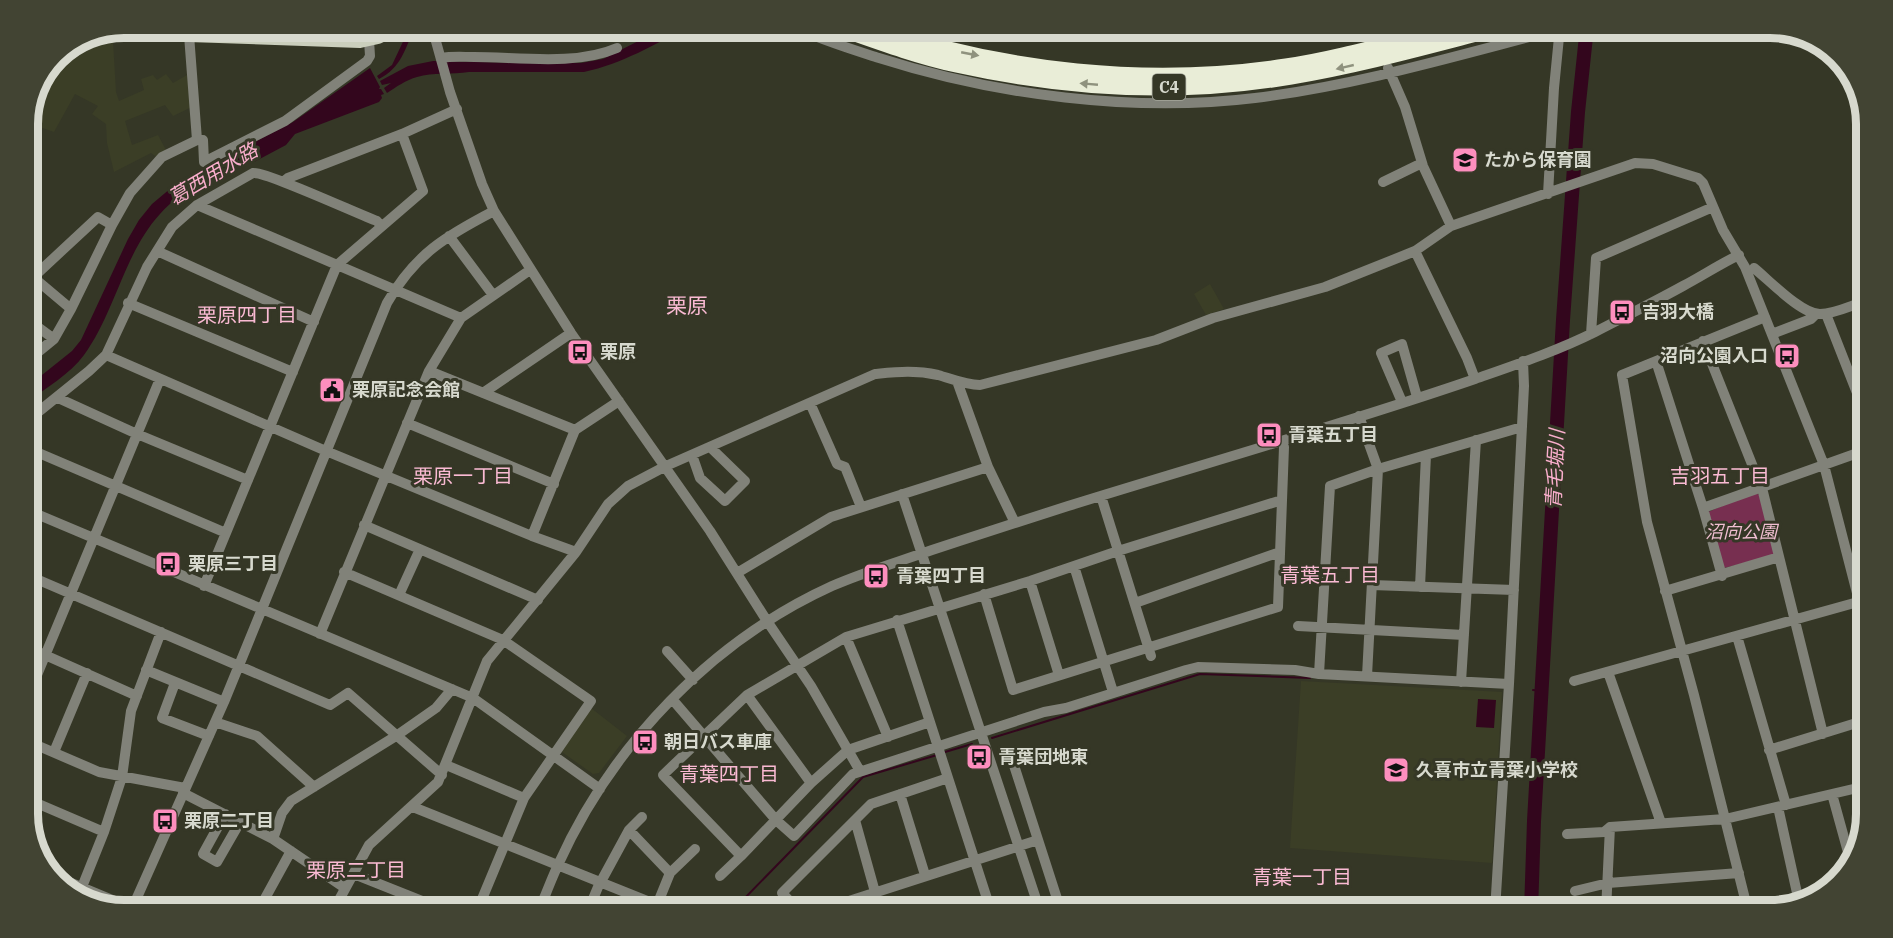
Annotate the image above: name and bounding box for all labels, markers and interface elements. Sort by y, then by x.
one-way arrow [960,50,979,59]
one-way arrow [1336,62,1354,72]
road number: C4 [1152,74,1186,100]
one-way arrow [1079,79,1098,89]
water label: 葛西用水路 [163,135,264,211]
school or university icon: たから保育園 [1450,145,1480,175]
place label: たから保育園 [1484,148,1592,171]
district label: 栗原 [666,291,708,319]
bus stop icon: 吉羽大橋 [1607,297,1637,327]
place label: 吉羽大橋 [1642,300,1714,323]
district label: 栗原四丁目 [197,301,297,328]
bus stop icon: 栗原 [565,337,595,367]
place label: 栗原 [600,340,636,363]
bus stop icon: 沼向公園入口 [1772,341,1802,371]
place label: 沼向公園入口 [1660,344,1768,367]
public building icon: 栗原記念会館 [317,375,347,405]
place label: 栗原記念会館 [352,378,460,401]
bus stop icon: 青葉五丁目 [1254,420,1284,450]
place label: 青葉五丁目 [1288,423,1378,446]
water label: 青毛堀川 [1539,426,1570,510]
district label: 栗原一丁目 [413,462,513,489]
district label: 吉羽五丁目 [1670,462,1770,489]
park label: 沼向公園 [1705,520,1780,543]
bus stop icon: 栗原三丁目 [153,549,183,579]
place label: 栗原三丁目 [188,552,278,575]
bus stop icon: 青葉四丁目 [861,561,891,591]
district label: 青葉五丁目 [1280,561,1380,588]
place label: 青葉四丁目 [896,564,986,587]
bus stop icon: 朝日バス車庫 [630,727,660,757]
place label: 朝日バス車庫 [664,730,772,753]
bus stop icon: 青葉団地東 [964,742,994,772]
place label: 青葉団地東 [998,745,1088,768]
school or university icon: 久喜市立青葉小学校 [1381,755,1411,785]
place label: 久喜市立青葉小学校 [1416,758,1578,781]
district label: 青葉四丁目 [679,760,779,787]
bus stop icon: 栗原二丁目 [150,806,180,836]
place label: 栗原二丁目 [184,809,274,832]
district label: 栗原二丁目 [306,856,406,883]
district label: 青葉一丁目 [1252,863,1352,890]

